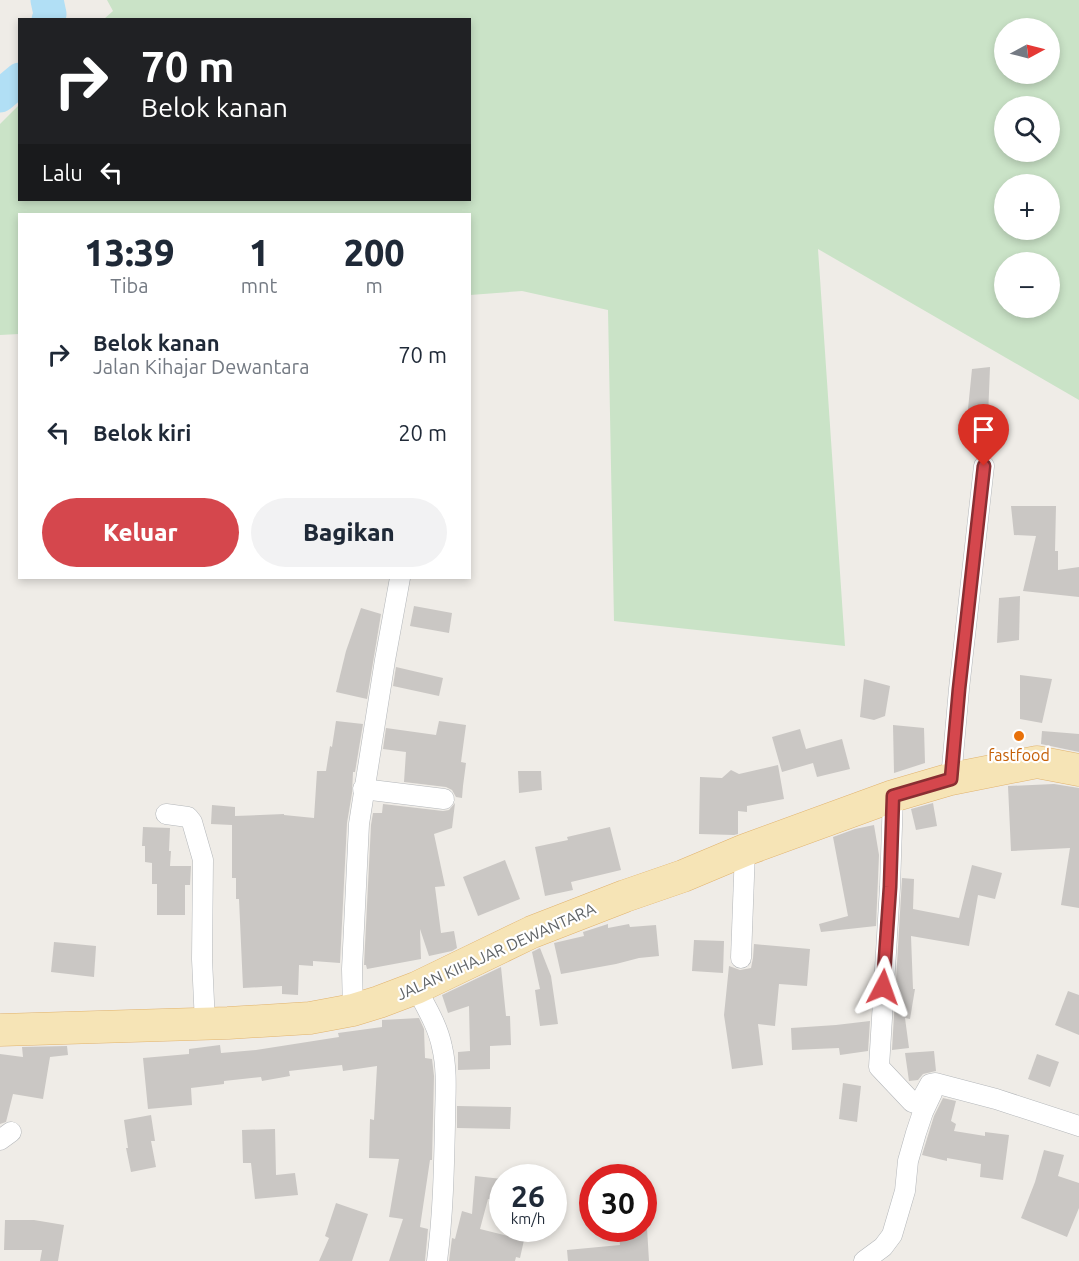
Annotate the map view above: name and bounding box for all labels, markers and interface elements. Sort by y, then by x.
north arrow [994,18,1060,84]
map controls [994,18,1060,318]
icon: right [42,42,120,120]
text: 70 m [141,43,235,90]
text: Belok kanan [141,92,288,122]
button: search [994,96,1060,162]
icon: left [95,156,128,189]
text: Lalu [42,160,83,185]
button: + [994,174,1060,240]
text: 13:39 [84,232,174,273]
text: 1 [249,232,269,273]
text: 200 [344,232,405,273]
button: − [994,252,1060,318]
text: Tiba [110,274,149,297]
text: mnt [241,274,277,297]
text: m [366,274,383,297]
text: Belok kanan [93,330,220,355]
icon: right [42,338,75,371]
text: 70 m [398,342,447,367]
text: Jalan Kihajar Dewantara [93,355,309,378]
pin [958,404,1009,466]
icon: arrive [967,413,1000,446]
icon: left [42,416,75,449]
text: Belok kiri [93,420,191,445]
text: 20 m [398,420,447,445]
button: Keluar [42,498,239,567]
button: Bagikan [251,498,447,567]
marker: fastfood [1012,729,1026,743]
place label: fastfood [988,746,1050,764]
street label: JALAN KIHAJAR DEWANTARA [394,899,599,1003]
position arrow [851,955,915,1019]
speed limit sign: 30 [579,1164,657,1242]
text: 26 [511,1179,545,1213]
text: km/h [511,1210,545,1227]

